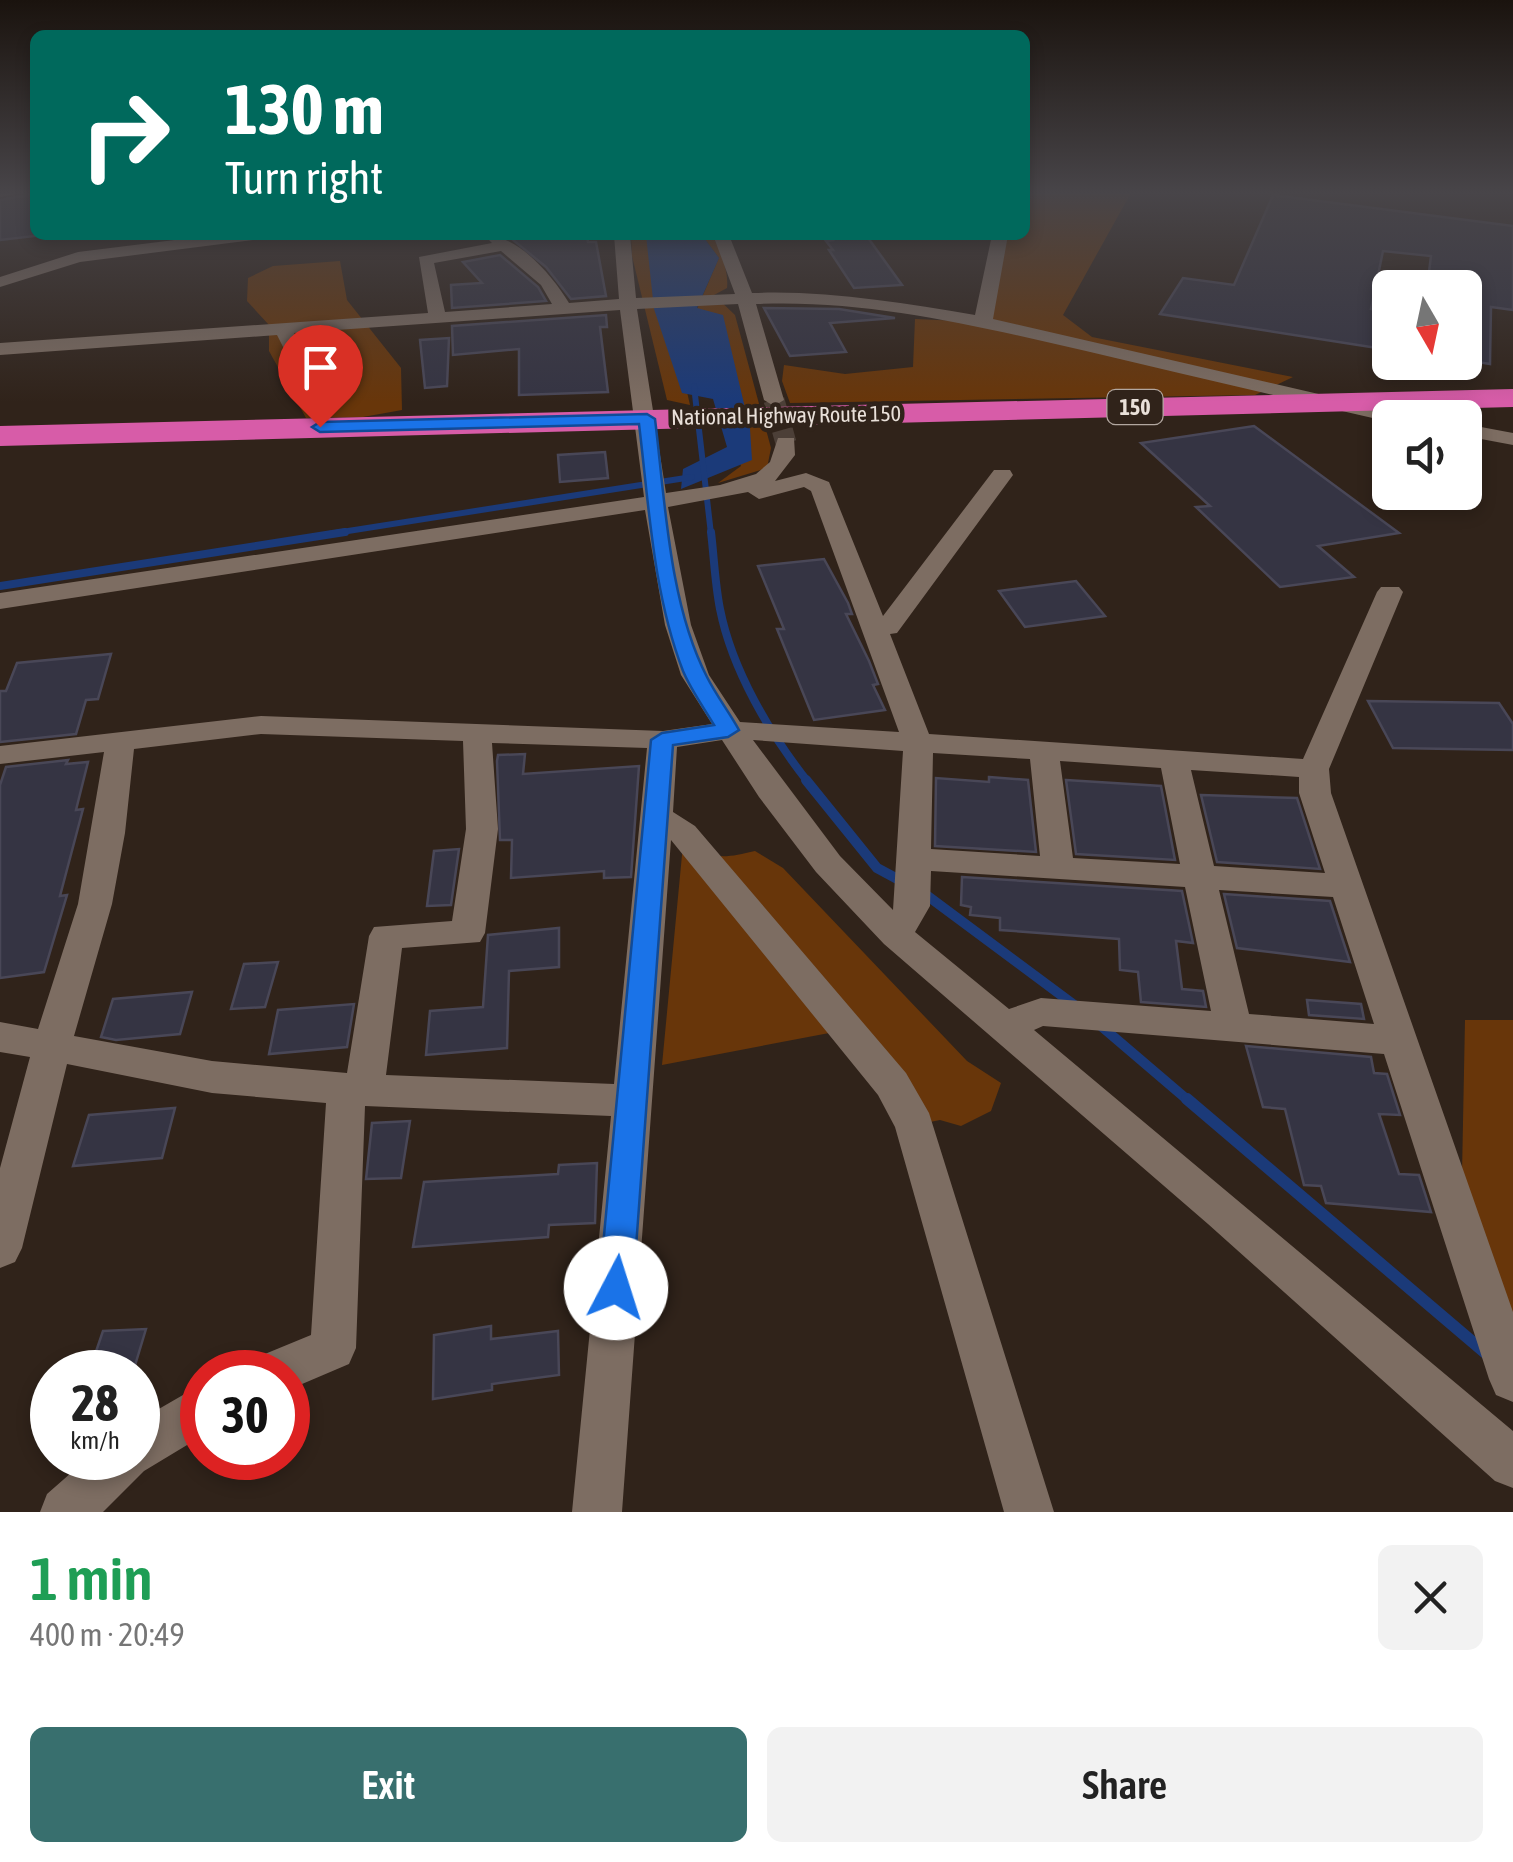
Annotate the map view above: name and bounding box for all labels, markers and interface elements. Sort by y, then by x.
text: 130 m [225,69,384,149]
icon: right [60,70,190,200]
text: Turn right [225,152,383,204]
north arrow [1372,270,1482,380]
map controls [1372,270,1482,510]
pin [278,325,363,428]
icon: arrive [293,340,348,395]
road number: 150 [1108,390,1162,424]
street label: National Highway Route 150 [671,400,901,430]
button: sound [1372,400,1482,510]
position arrow [564,1236,668,1340]
speed limit sign: 30 [180,1350,310,1480]
text: 28 [71,1374,118,1432]
text: km/h [70,1426,120,1454]
text: 1 min [30,1544,153,1613]
button: close [1378,1545,1483,1650]
text: 400 m · 20:49 [30,1616,185,1653]
button: Exit [30,1727,747,1842]
button: Share [767,1727,1483,1842]

